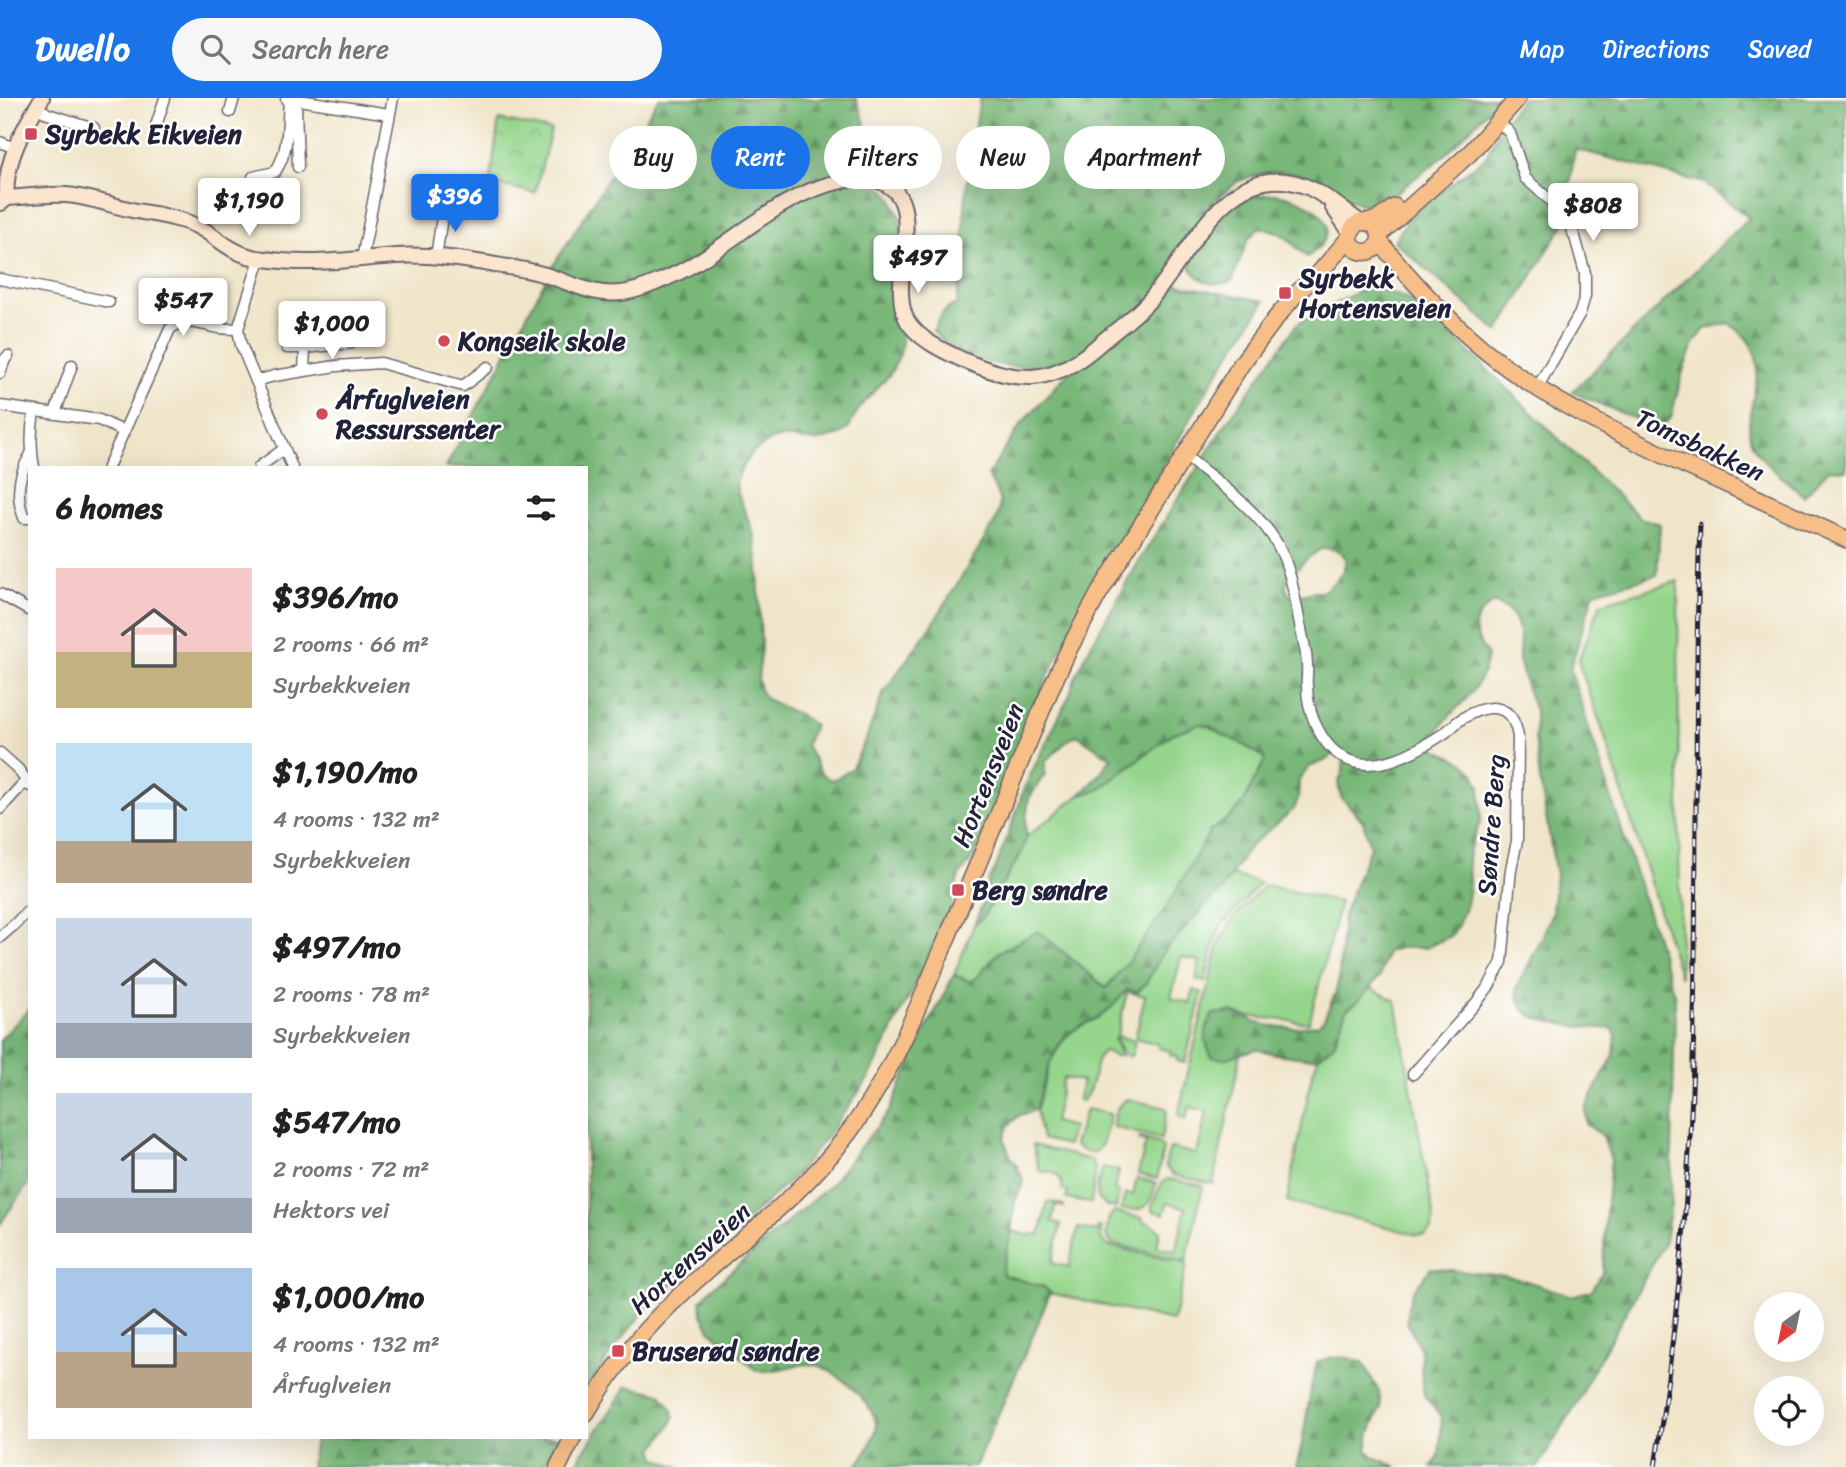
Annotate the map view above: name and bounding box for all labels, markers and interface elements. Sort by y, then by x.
search box [172,18,662,81]
text: Dwello [35,20,130,78]
text: Search here [252,26,389,72]
text: Map [1520,28,1564,70]
text: Directions [1602,28,1710,70]
text: Saved [1748,28,1811,70]
icon: search [196,30,234,68]
place label: Syrbekk Eikveien [44,111,242,157]
marker: Syrbekk Eikveien [23,126,39,142]
chip: Buy [609,126,697,189]
chip: Rent [711,126,810,189]
chip: Filters [824,126,942,189]
chip: New [956,126,1050,189]
chip: Apartment [1064,126,1225,189]
pin: $396 [414,174,496,234]
text: $396 [427,176,483,217]
pin: $1,190 [192,178,306,238]
text: $1,190 [214,180,284,221]
pin: $808 [1552,184,1634,243]
text: $808 [1564,185,1622,226]
pin: $497 [877,236,959,295]
text: $497 [889,237,947,278]
place label: Syrbekk Hortensveien [1298,255,1452,331]
pin: $547 [142,278,224,338]
text: $547 [154,280,212,321]
marker: Syrbekk Hortensveien [1277,285,1293,301]
pin: $1,000 [275,302,389,361]
text: $1,000 [294,303,370,344]
place label: Kongseik skole [457,318,626,364]
marker: Kongseik skole [436,333,452,349]
place label: Årfuglveien Ressurssenter [335,376,502,452]
street label: Tomsbakken [1628,395,1772,495]
marker: Årfuglveien Ressurssenter [314,406,330,422]
text: 6 homes [56,481,163,535]
icon: filters [522,489,560,527]
text: $396/mo [273,570,398,624]
icon: home [112,596,196,680]
text: 2 rooms · 66 m² [273,624,429,665]
text: Syrbekkveien [273,665,410,706]
street label: Hortensveien [938,696,1038,854]
text: $1,190/mo [273,745,418,799]
street label: Søndre Berg [1463,753,1519,897]
icon: home [112,771,196,855]
text: 4 rooms · 132 m² [273,799,440,840]
text: Syrbekkveien [273,840,410,881]
place label: Berg søndre [972,867,1109,913]
marker: Berg søndre [950,882,966,898]
text: $497/mo [273,920,401,974]
icon: home [112,946,196,1030]
text: 2 rooms · 78 m² [273,974,430,1015]
text: Syrbekkveien [273,1015,410,1056]
text: $547/mo [273,1095,401,1149]
icon: home [112,1121,196,1205]
text: 2 rooms · 72 m² [273,1149,429,1190]
text: Hektors vei [273,1190,389,1231]
street label: Hortensveien [618,1190,762,1326]
text: $1,000/mo [273,1270,424,1324]
north arrow [1754,1292,1824,1362]
map controls [1754,1292,1824,1446]
icon: home [112,1296,196,1380]
text: 4 rooms · 132 m² [273,1324,440,1365]
place label: Bruserød søndre [632,1328,820,1374]
marker: Bruserød søndre [610,1343,626,1359]
text: Årfuglveien [273,1365,391,1406]
button: locate [1754,1376,1824,1446]

